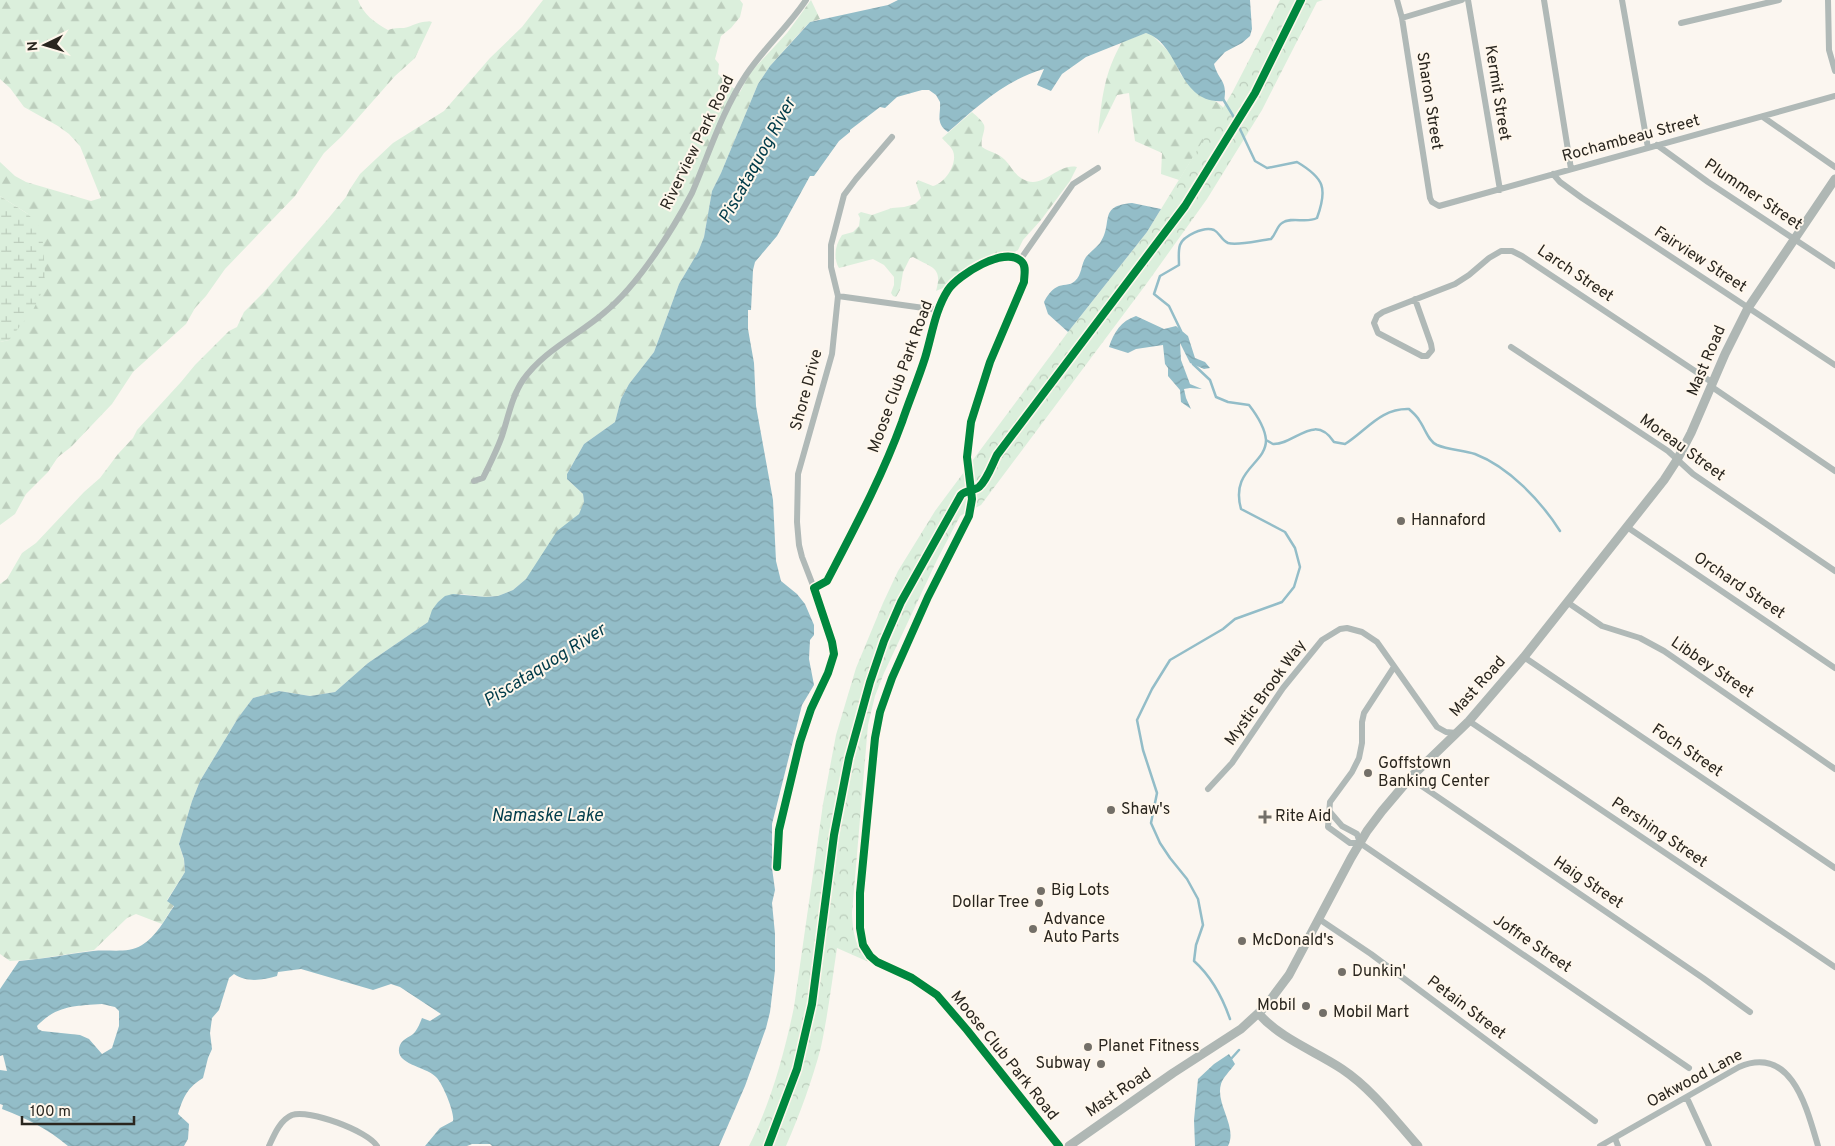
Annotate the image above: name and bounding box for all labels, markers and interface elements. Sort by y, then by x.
north arrow [20,20,70,70]
text: N [25,40,42,52]
street label: Kermit Street [1480,44,1514,142]
street label: Sharon Street [1411,51,1447,151]
street label: Riverview Park Road [657,72,739,214]
water label: Piscataquog River [714,92,803,228]
street label: Rochambeau Street [1560,111,1702,167]
street label: Plummer Street [1700,155,1806,235]
street label: Fairview Street [1650,223,1750,297]
street label: Larch Street [1533,241,1617,307]
street label: Moose Club Park Road [864,298,938,456]
street label: Mast Road [1683,323,1731,399]
street label: Shore Drive [786,347,828,433]
street label: Moreau Street [1635,410,1729,486]
place label: Hannaford [1411,511,1486,531]
marker: Hannaford [1395,515,1407,527]
street label: Orchard Street [1690,548,1788,624]
water label: Piscataquog River [479,618,612,713]
street label: Libbey Street [1667,633,1757,703]
street label: Mystic Brook Way [1221,636,1311,750]
street label: Mast Road [1445,652,1511,722]
street label: Foch Street [1648,720,1726,782]
place label: Goffstown Banking Center [1378,754,1490,792]
marker: Goffstown Banking Center [1362,767,1374,779]
street label: Pershing Street [1607,794,1711,872]
place label: Shaw's [1121,800,1170,820]
marker: Shaw's [1105,804,1117,816]
water label: Namaske Lake [491,805,604,828]
place label: Rite Aid [1275,807,1331,827]
marker: Rite Aid [1259,811,1271,823]
street label: Haig Street [1549,852,1627,914]
place label: Big Lots [1051,881,1109,901]
marker: Big Lots [1035,885,1047,897]
place label: Dollar Tree [952,893,1029,913]
marker: Dollar Tree [1033,897,1045,909]
place label: Advance Auto Parts [1043,910,1120,948]
street label: Joffre Street [1489,910,1575,978]
marker: Advance Auto Parts [1027,923,1039,935]
place label: McDonald's [1252,931,1334,951]
marker: McDonald's [1236,935,1248,947]
place label: Dunkin' [1352,962,1406,982]
marker: Dunkin' [1336,966,1348,978]
street label: Petain Street [1423,972,1509,1044]
street label: Moose Club Park Road [946,987,1062,1125]
place label: Mobil [1257,996,1296,1016]
marker: Mobil [1300,1000,1312,1012]
place label: Mobil Mart [1333,1003,1409,1023]
marker: Mobil Mart [1317,1007,1329,1019]
place label: Planet Fitness [1098,1037,1200,1057]
marker: Planet Fitness [1082,1041,1094,1053]
street label: Oakwood Lane [1644,1045,1746,1113]
place label: Subway [1035,1054,1091,1074]
marker: Subway [1095,1058,1107,1070]
street label: Mast Road [1082,1064,1156,1122]
scale bar [22,1094,135,1126]
text: 100 m [30,1103,71,1122]

